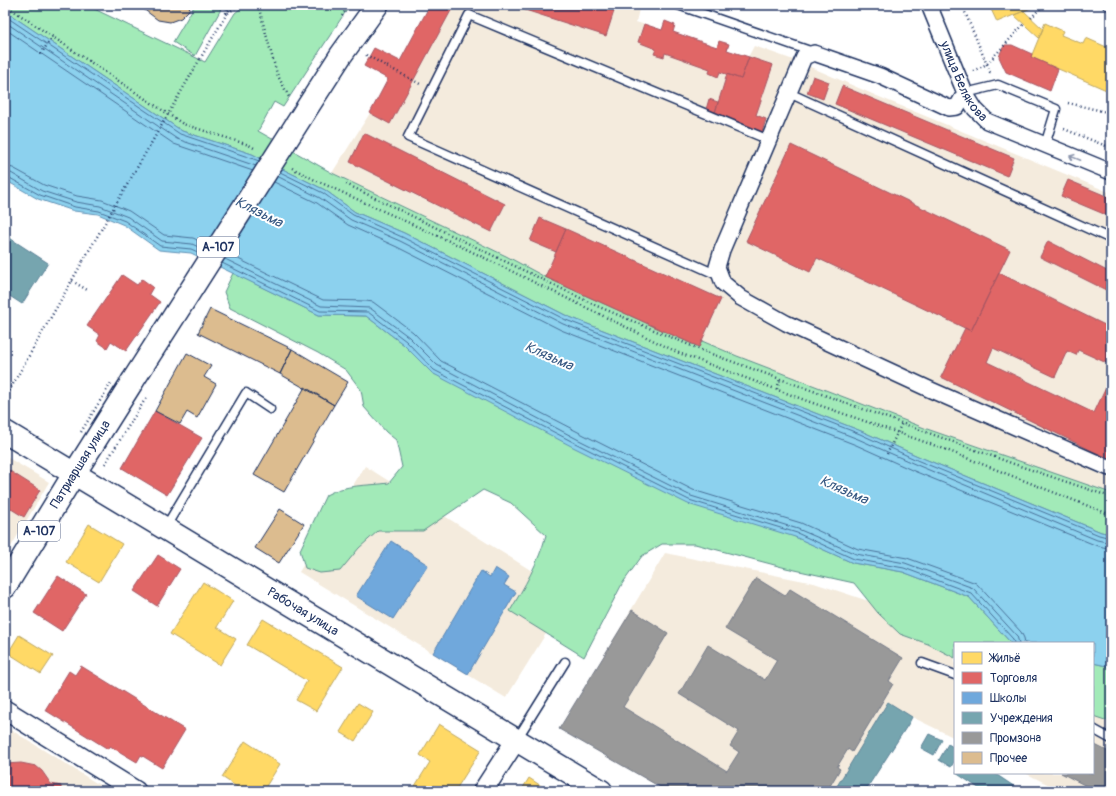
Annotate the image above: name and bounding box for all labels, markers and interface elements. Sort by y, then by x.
street label: улица Белякова [936,38,991,125]
one-way arrow [1069,153,1081,161]
water label: Клязьма [232,193,287,232]
road number: А-107 [197,237,239,257]
water label: Клязьма [522,338,577,375]
street label: Патриаршая улица [47,417,114,511]
water label: Клязьма [817,472,872,509]
road number: А-107 [18,521,60,541]
street label: Рабочая улица [264,584,342,639]
legend [954,642,1094,774]
text: Жильё [988,651,1021,666]
text: Торговля [990,671,1038,686]
text: Школы [990,691,1027,706]
text: Учреждения [990,711,1053,726]
text: Промзона [990,731,1041,746]
text: Прочее [990,751,1027,766]

